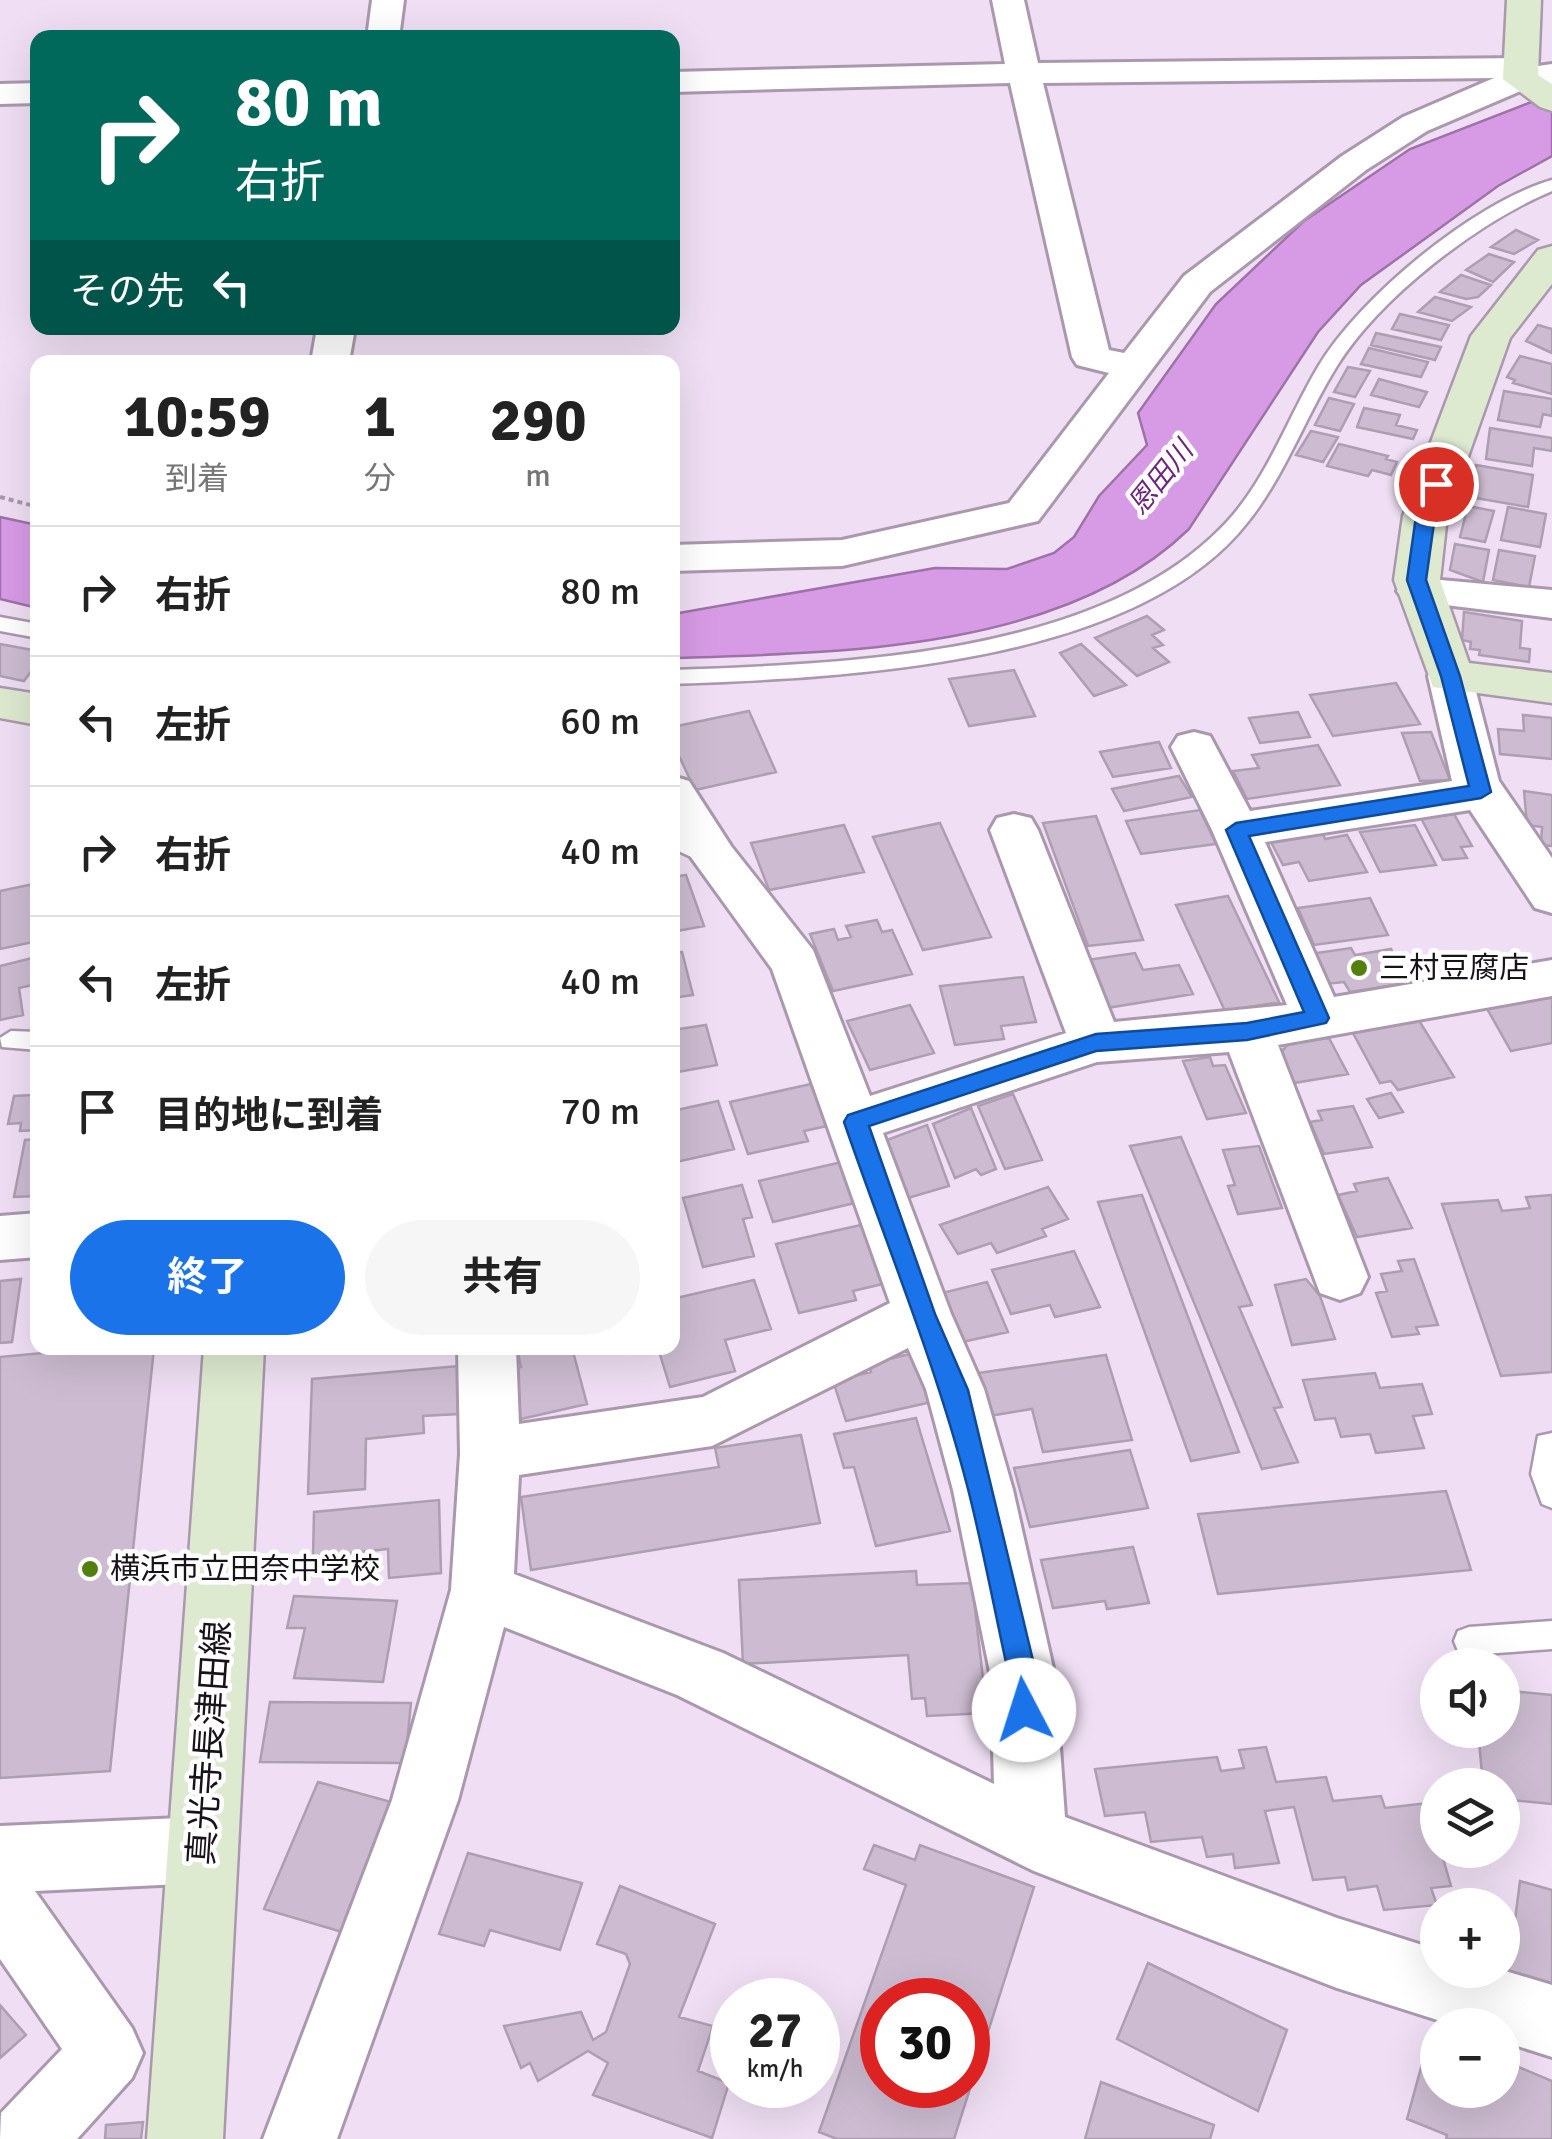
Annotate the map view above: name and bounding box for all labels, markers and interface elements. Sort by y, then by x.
text: 80 m [235,59,383,145]
icon: right [70,70,200,200]
text: 右折 [235,155,325,210]
icon: left [204,260,259,315]
text: その先 [70,268,184,315]
text: 10:59 [123,380,271,454]
text: 1 [364,380,396,454]
text: 290 [489,384,587,458]
water label: 恩田川 [1121,432,1202,521]
pin [1394,442,1479,527]
text: m [525,456,551,495]
icon: arrive [1409,457,1464,512]
text: 到着 [165,459,229,498]
text: 分 [364,459,396,498]
icon: right [70,564,125,619]
text: 80 m [560,568,640,615]
text: 右折 [155,572,231,619]
icon: left [70,694,125,749]
text: 60 m [560,698,640,745]
text: 左折 [155,702,231,749]
icon: right [70,824,125,879]
text: 40 m [560,828,640,875]
text: 右折 [155,832,231,879]
place label: 三村豆腐店 [1379,950,1529,987]
icon: left [70,954,125,1009]
marker: 三村豆腐店 [1348,957,1370,979]
text: 40 m [560,958,640,1005]
text: 左折 [155,962,231,1009]
icon: arrive [70,1084,125,1139]
text: 70 m [560,1088,640,1135]
text: 目的地に到着 [155,1092,383,1139]
button: 終了 [70,1220,345,1335]
button: 共有 [365,1220,640,1335]
place label: 横浜市立田奈中学校 [110,1551,380,1588]
marker: 横浜市立田奈中学校 [79,1558,101,1580]
street label: 真光寺長津田線 [180,1619,239,1867]
map controls [1420,1648,1520,2108]
button: sound [1420,1648,1520,1748]
position arrow [972,1658,1076,1762]
button: layers [1420,1768,1520,1868]
button: + [1420,1888,1520,1988]
speed limit sign: 30 [860,1978,990,2108]
text: 27 [748,2000,802,2062]
button: − [1420,2008,1520,2108]
text: km/h [747,2053,803,2084]

